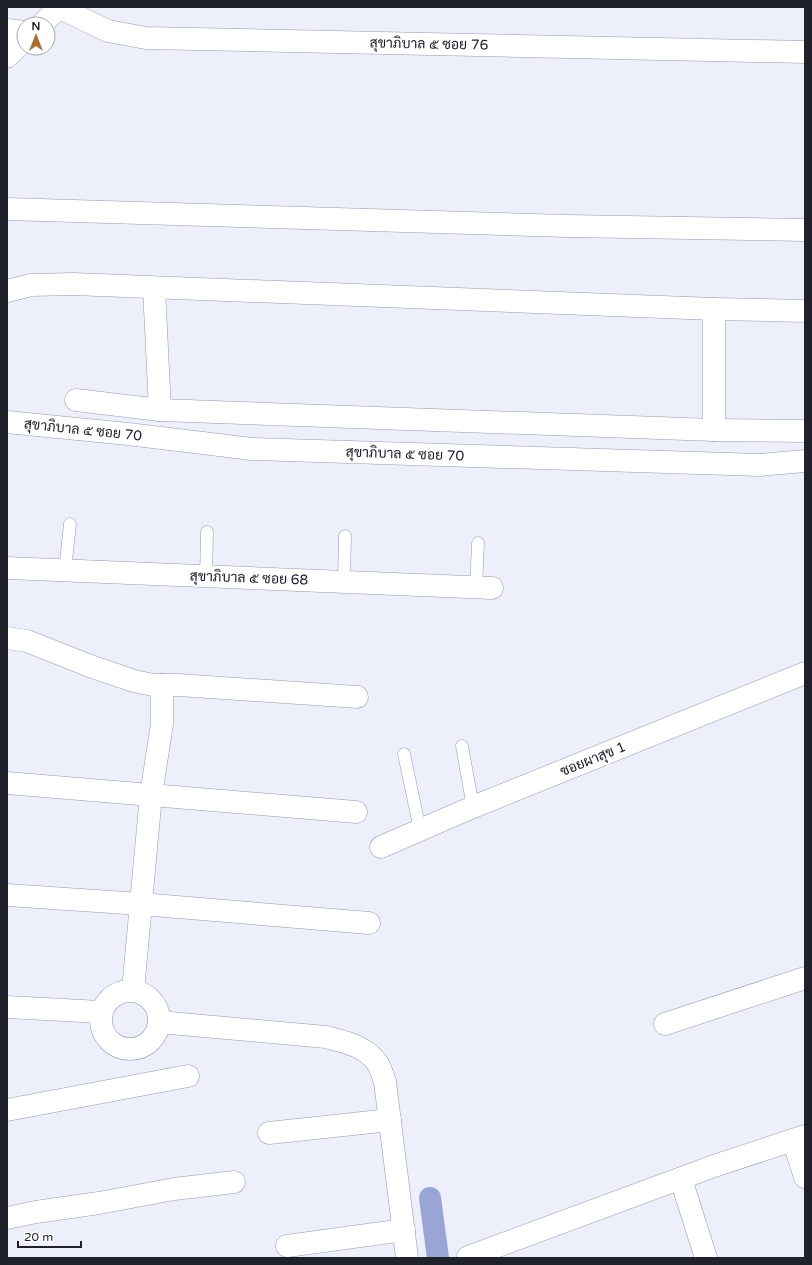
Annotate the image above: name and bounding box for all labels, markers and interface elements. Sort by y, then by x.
north arrow [16,16,56,56]
text: N [32,20,40,33]
street label: สุขาภิบาล ๕ ซอย 76 [370,34,489,55]
street label: สุขาภิบาล ๕ ซอย 70 [23,415,143,446]
street label: สุขาภิบาล ๕ ซอย 70 [345,443,465,466]
street label: สุขาภิบาล ๕ ซอย 68 [189,567,309,590]
street label: ซอยผาสุข 1 [558,738,629,781]
scale bar [18,1223,81,1249]
text: 20 m [24,1230,53,1244]

